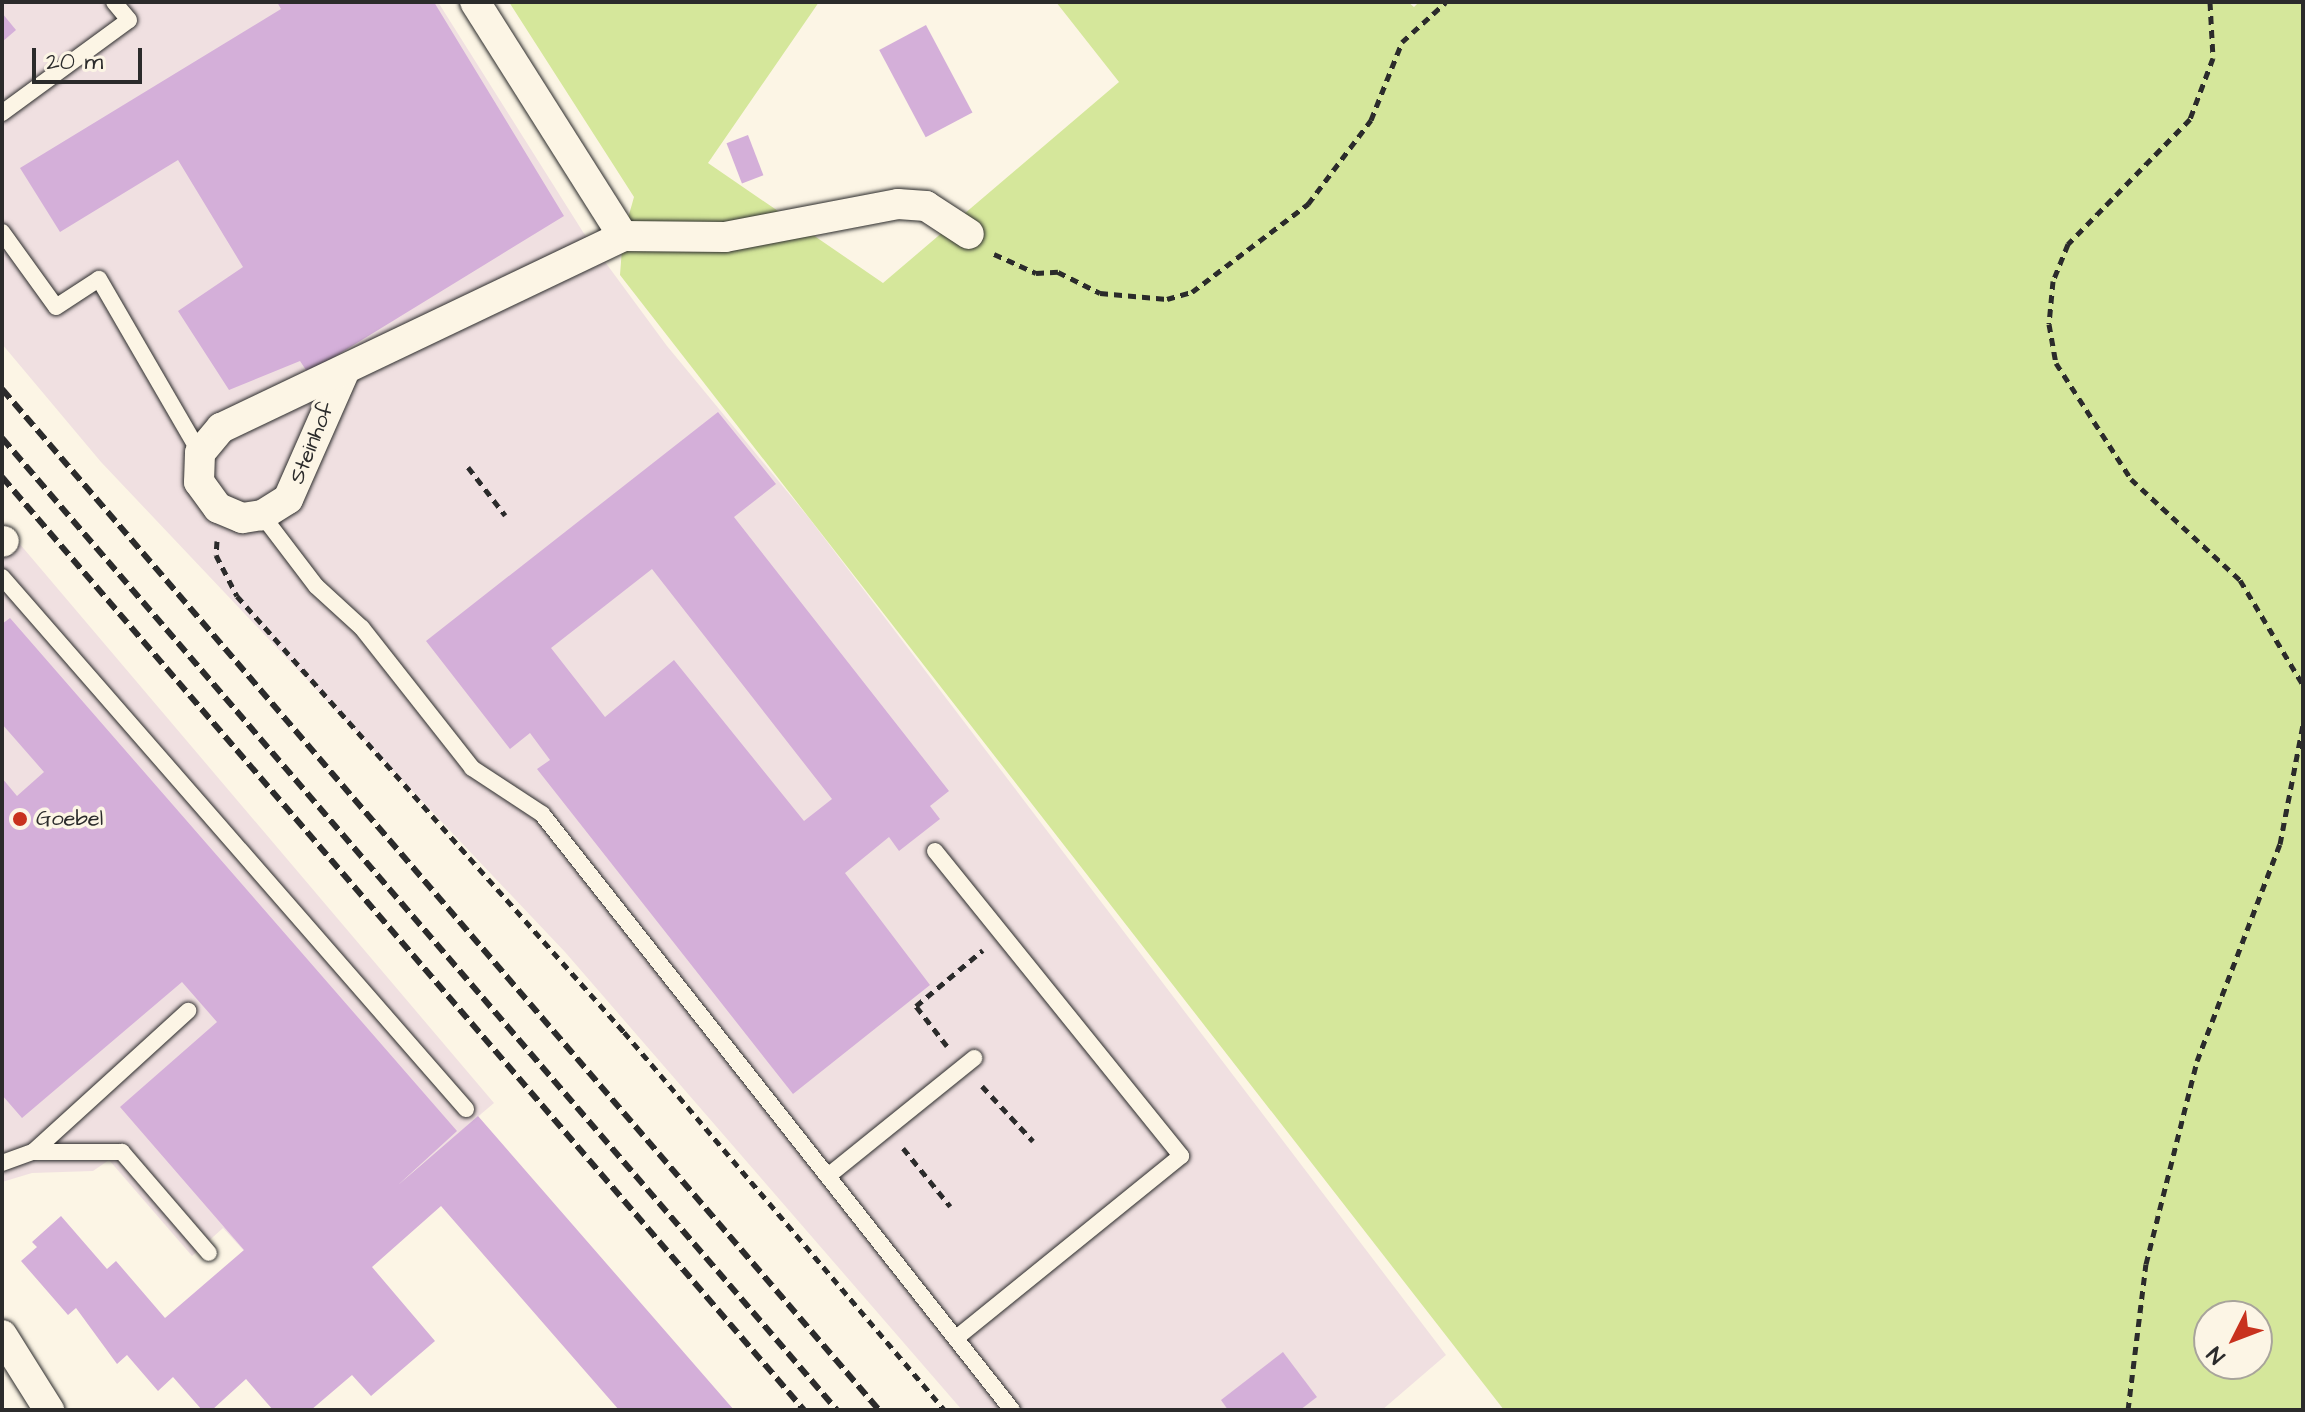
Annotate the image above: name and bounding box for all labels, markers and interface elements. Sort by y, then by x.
scale bar [36,32,146,82]
text: 20 m [46,45,103,79]
street label: Steinhof [284,398,340,488]
place label: Goebel [36,806,103,832]
marker: Goebel [11,810,29,828]
north arrow [2193,1300,2273,1380]
text: N [2200,1340,2232,1371]

